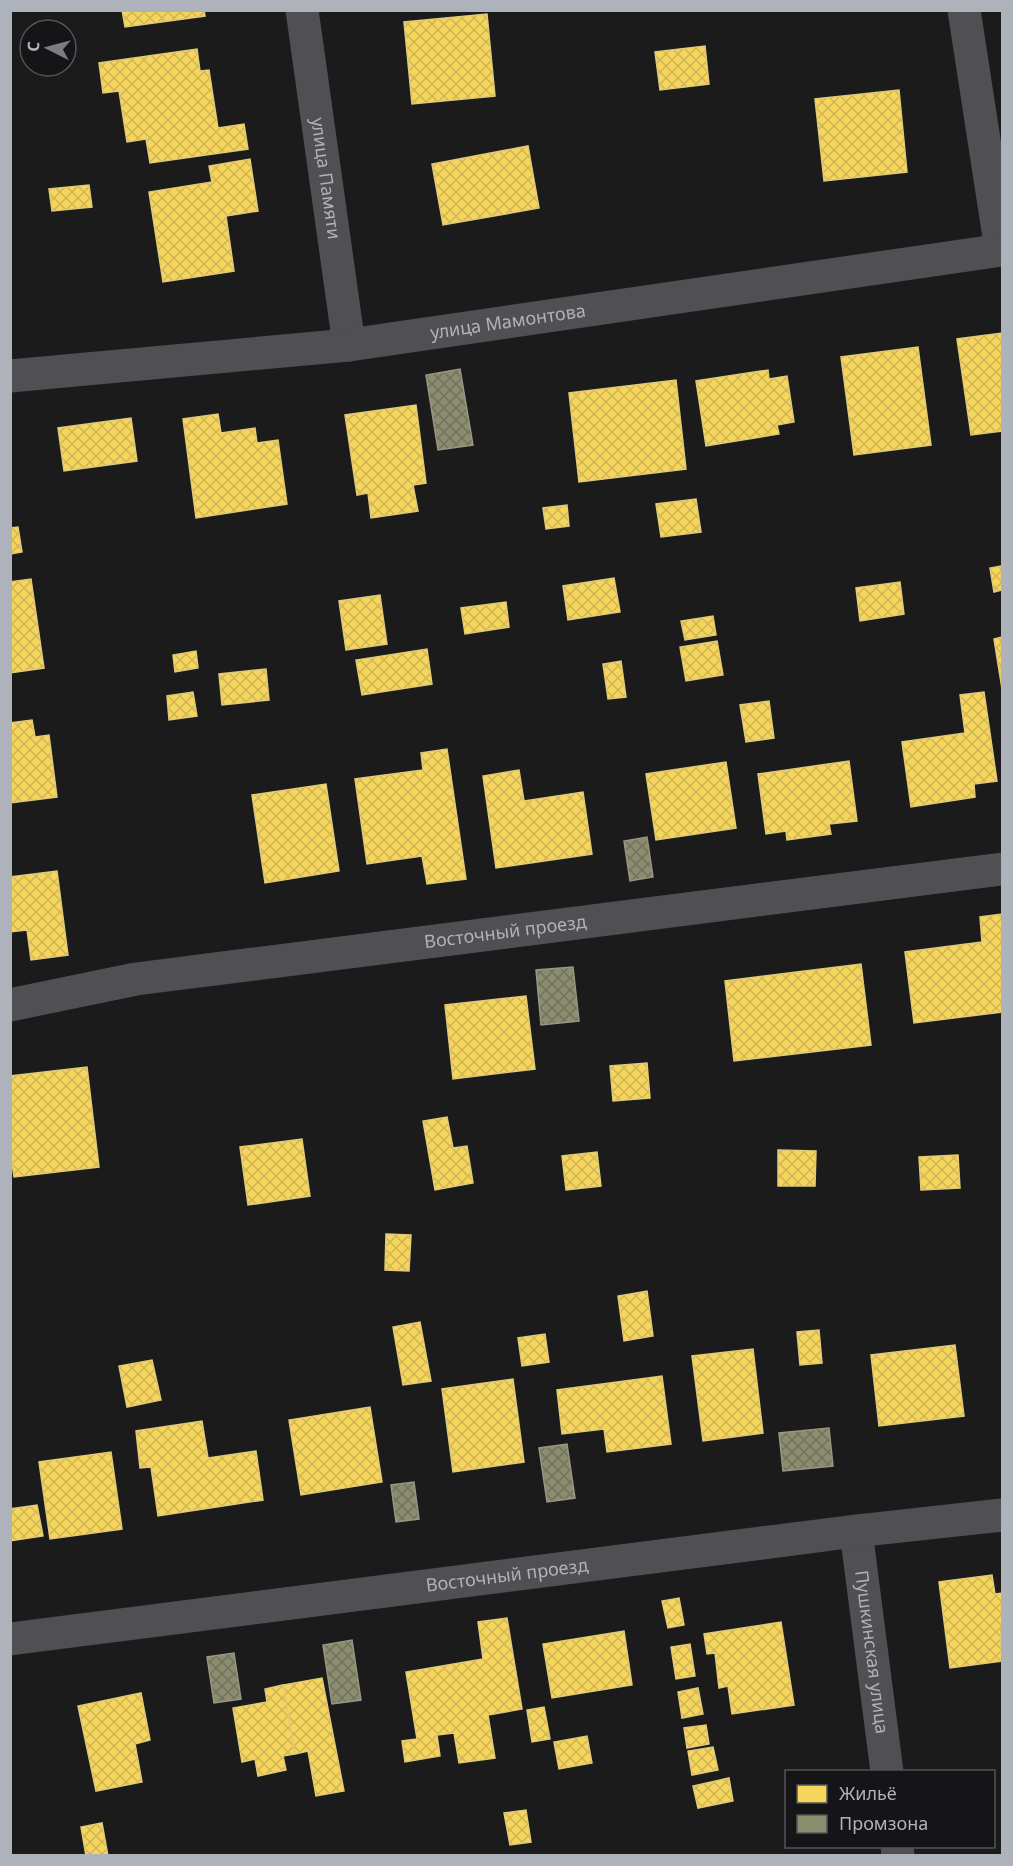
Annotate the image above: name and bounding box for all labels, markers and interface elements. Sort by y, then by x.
north arrow [18,18,78,78]
text: С [22,40,45,53]
street label: улица Памяти [306,116,347,241]
street label: улица Мамонтова [428,298,587,344]
street label: Восточный проезд [423,909,588,953]
street label: Восточный проезд [424,1552,589,1597]
street label: Пушкинская улица [850,1569,895,1735]
legend [785,1770,995,1848]
text: Жильё [839,1781,897,1805]
text: Промзона [839,1811,928,1835]

